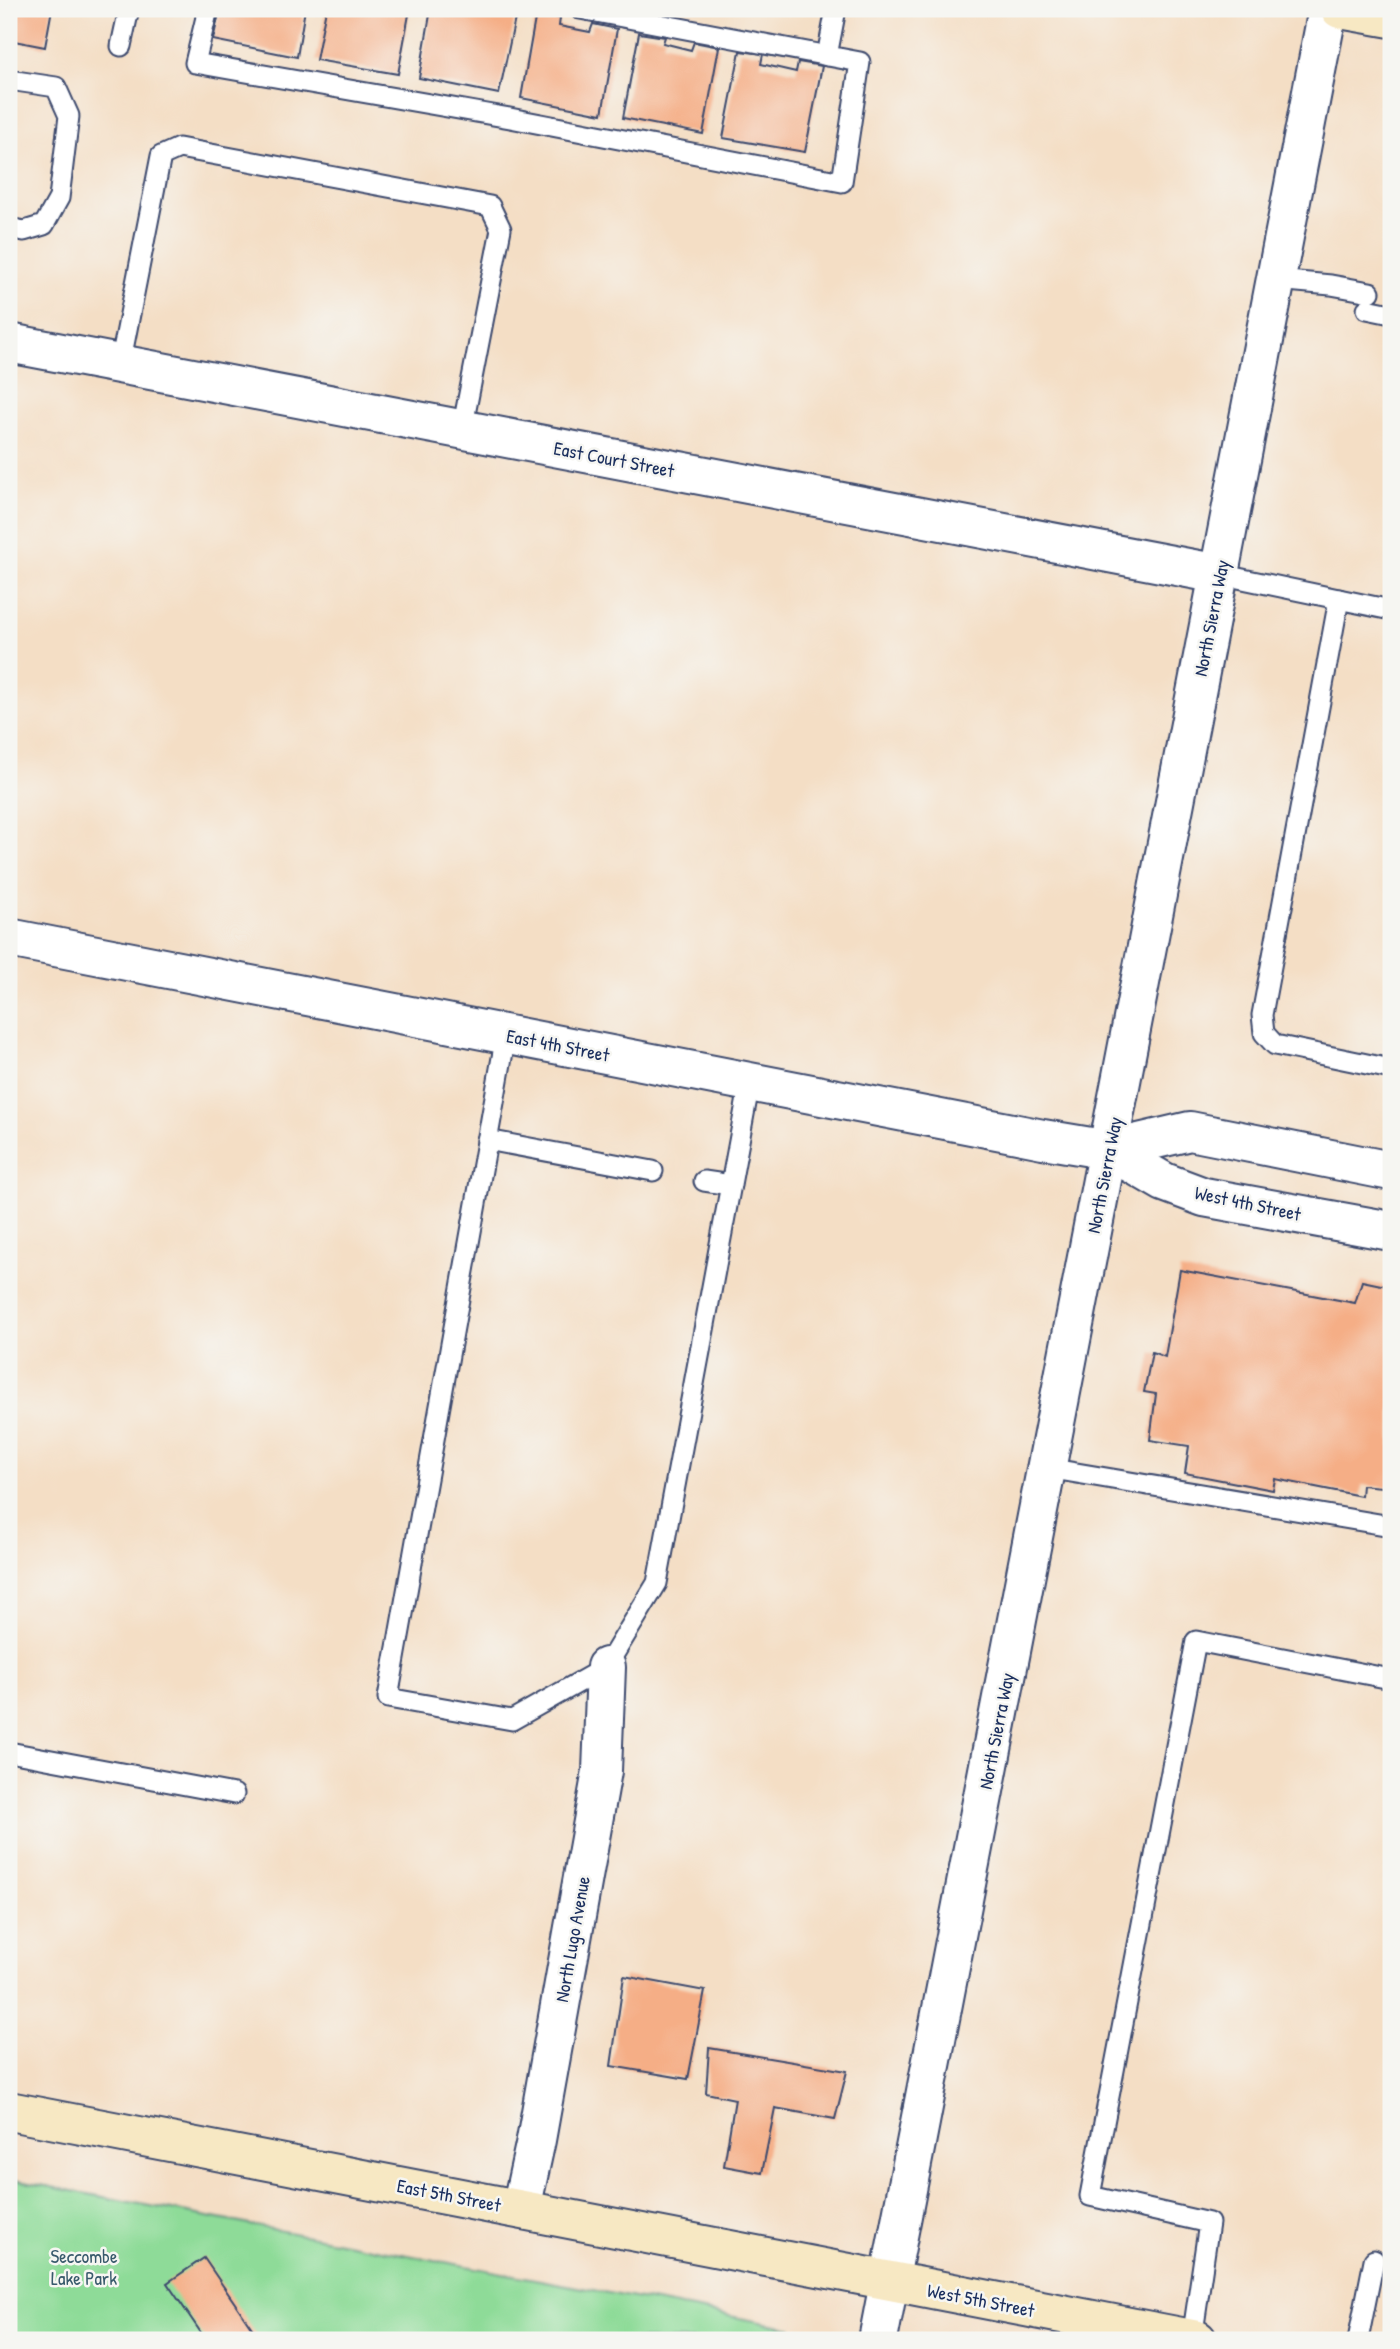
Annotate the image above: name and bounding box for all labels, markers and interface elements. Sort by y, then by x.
street label: East Court Street [552,435,677,484]
street label: North Sierra Way [1187,558,1235,678]
street label: East 4th Street [504,1022,612,1068]
street label: North Sierra Way [1080,1115,1128,1235]
street label: West 4th Street [1193,1179,1304,1227]
street label: North Sierra Way [972,1671,1020,1791]
street label: North Lugo Avenue [548,1874,596,2004]
street label: East 5th Street [395,2172,504,2218]
park label: Seccombe Lake Park [51,2243,118,2291]
street label: West 5th Street [925,2277,1037,2323]

